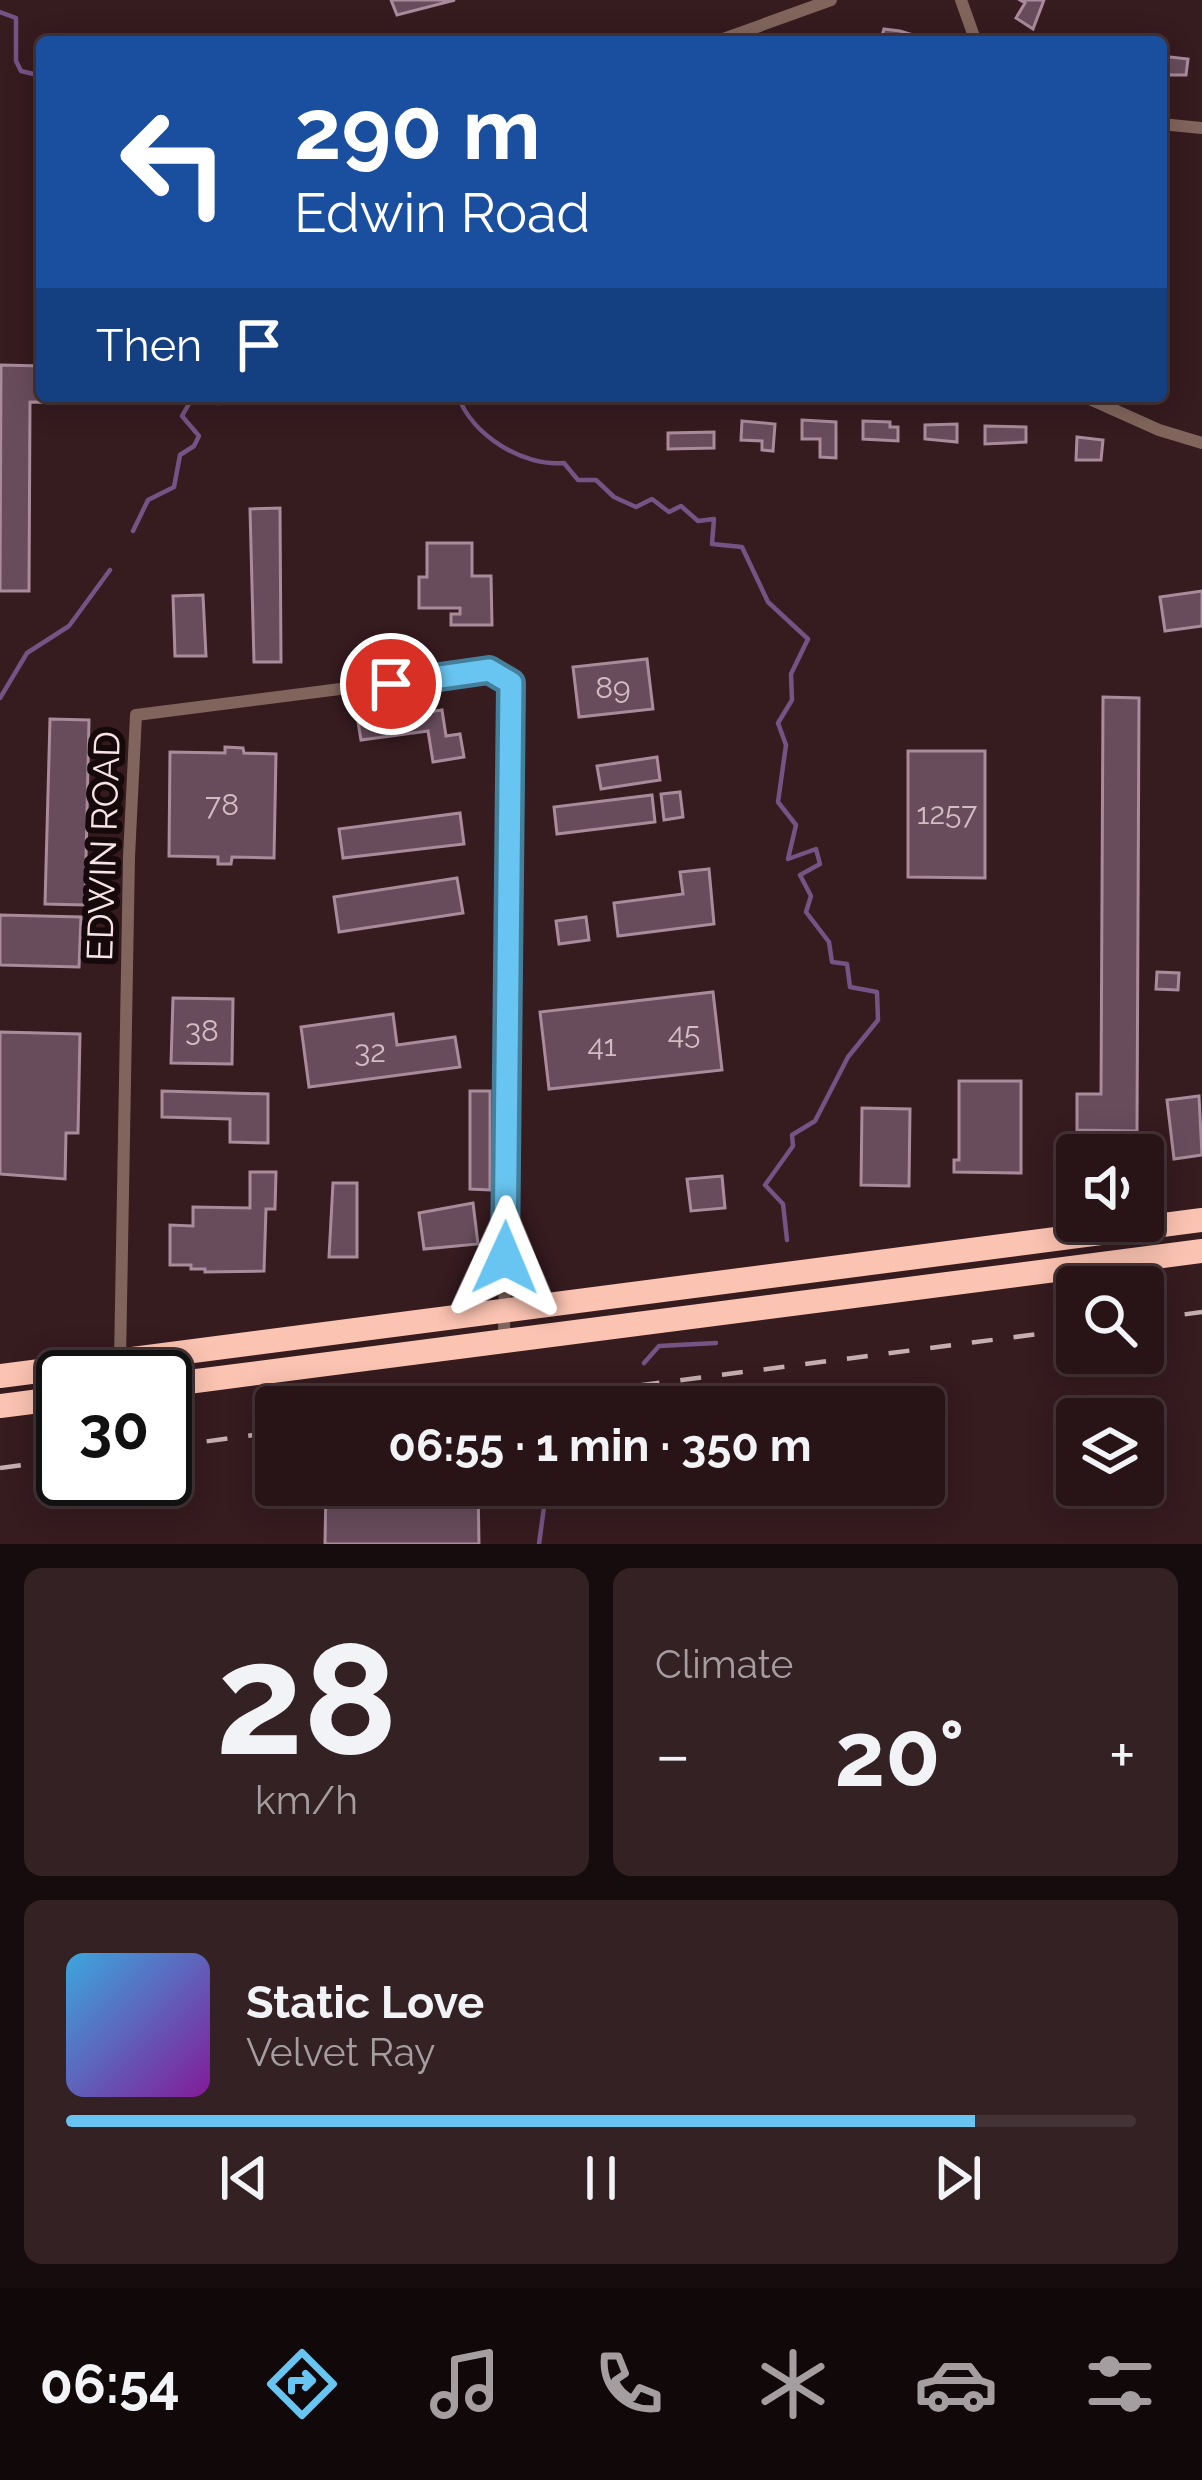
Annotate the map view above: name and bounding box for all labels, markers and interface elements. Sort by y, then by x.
text: 290 m [294,80,541,179]
icon: left [96,84,252,240]
text: Edwin Road [294,181,590,245]
icon: arrive [226,312,292,378]
text: Then [96,319,202,372]
pin [340,633,442,735]
icon: arrive [358,651,424,717]
house number: 89 [595,670,631,705]
street label: EDWIN ROAD [78,730,128,962]
house number: 78 [205,787,239,822]
house number: 1257 [917,796,977,831]
house number: 38 [185,1013,219,1048]
house number: 45 [668,1016,700,1051]
house number: 41 [587,1028,617,1063]
house number: 32 [354,1034,386,1069]
map controls [1056,1134,1164,1506]
button: sound [1056,1134,1164,1242]
position arrow [442,1195,568,1321]
button: search [1056,1266,1164,1374]
speed limit sign: 30 [36,1350,192,1506]
button: layers [1056,1398,1164,1506]
text: 06:55 · 1 min · 350 m [388,1419,812,1472]
text: 28 [215,1607,398,1791]
text: Climate [655,1641,793,1687]
text: 20° [834,1701,965,1807]
text: − [655,1716,691,1793]
text: + [1109,1716,1136,1793]
text: km/h [255,1777,358,1823]
text: Static Love [246,1976,484,2029]
text: Velvet Ray [246,2029,435,2075]
icon: previous [211,2145,277,2211]
icon: pause [568,2145,634,2211]
icon: next [925,2145,991,2211]
icon: directions [260,2342,344,2426]
icon: music [423,2342,507,2426]
icon: phone [587,2342,671,2426]
icon: climate [751,2342,835,2426]
icon: car [914,2342,998,2426]
icon: filters [1078,2342,1162,2426]
text: 06:54 [40,2352,180,2416]

